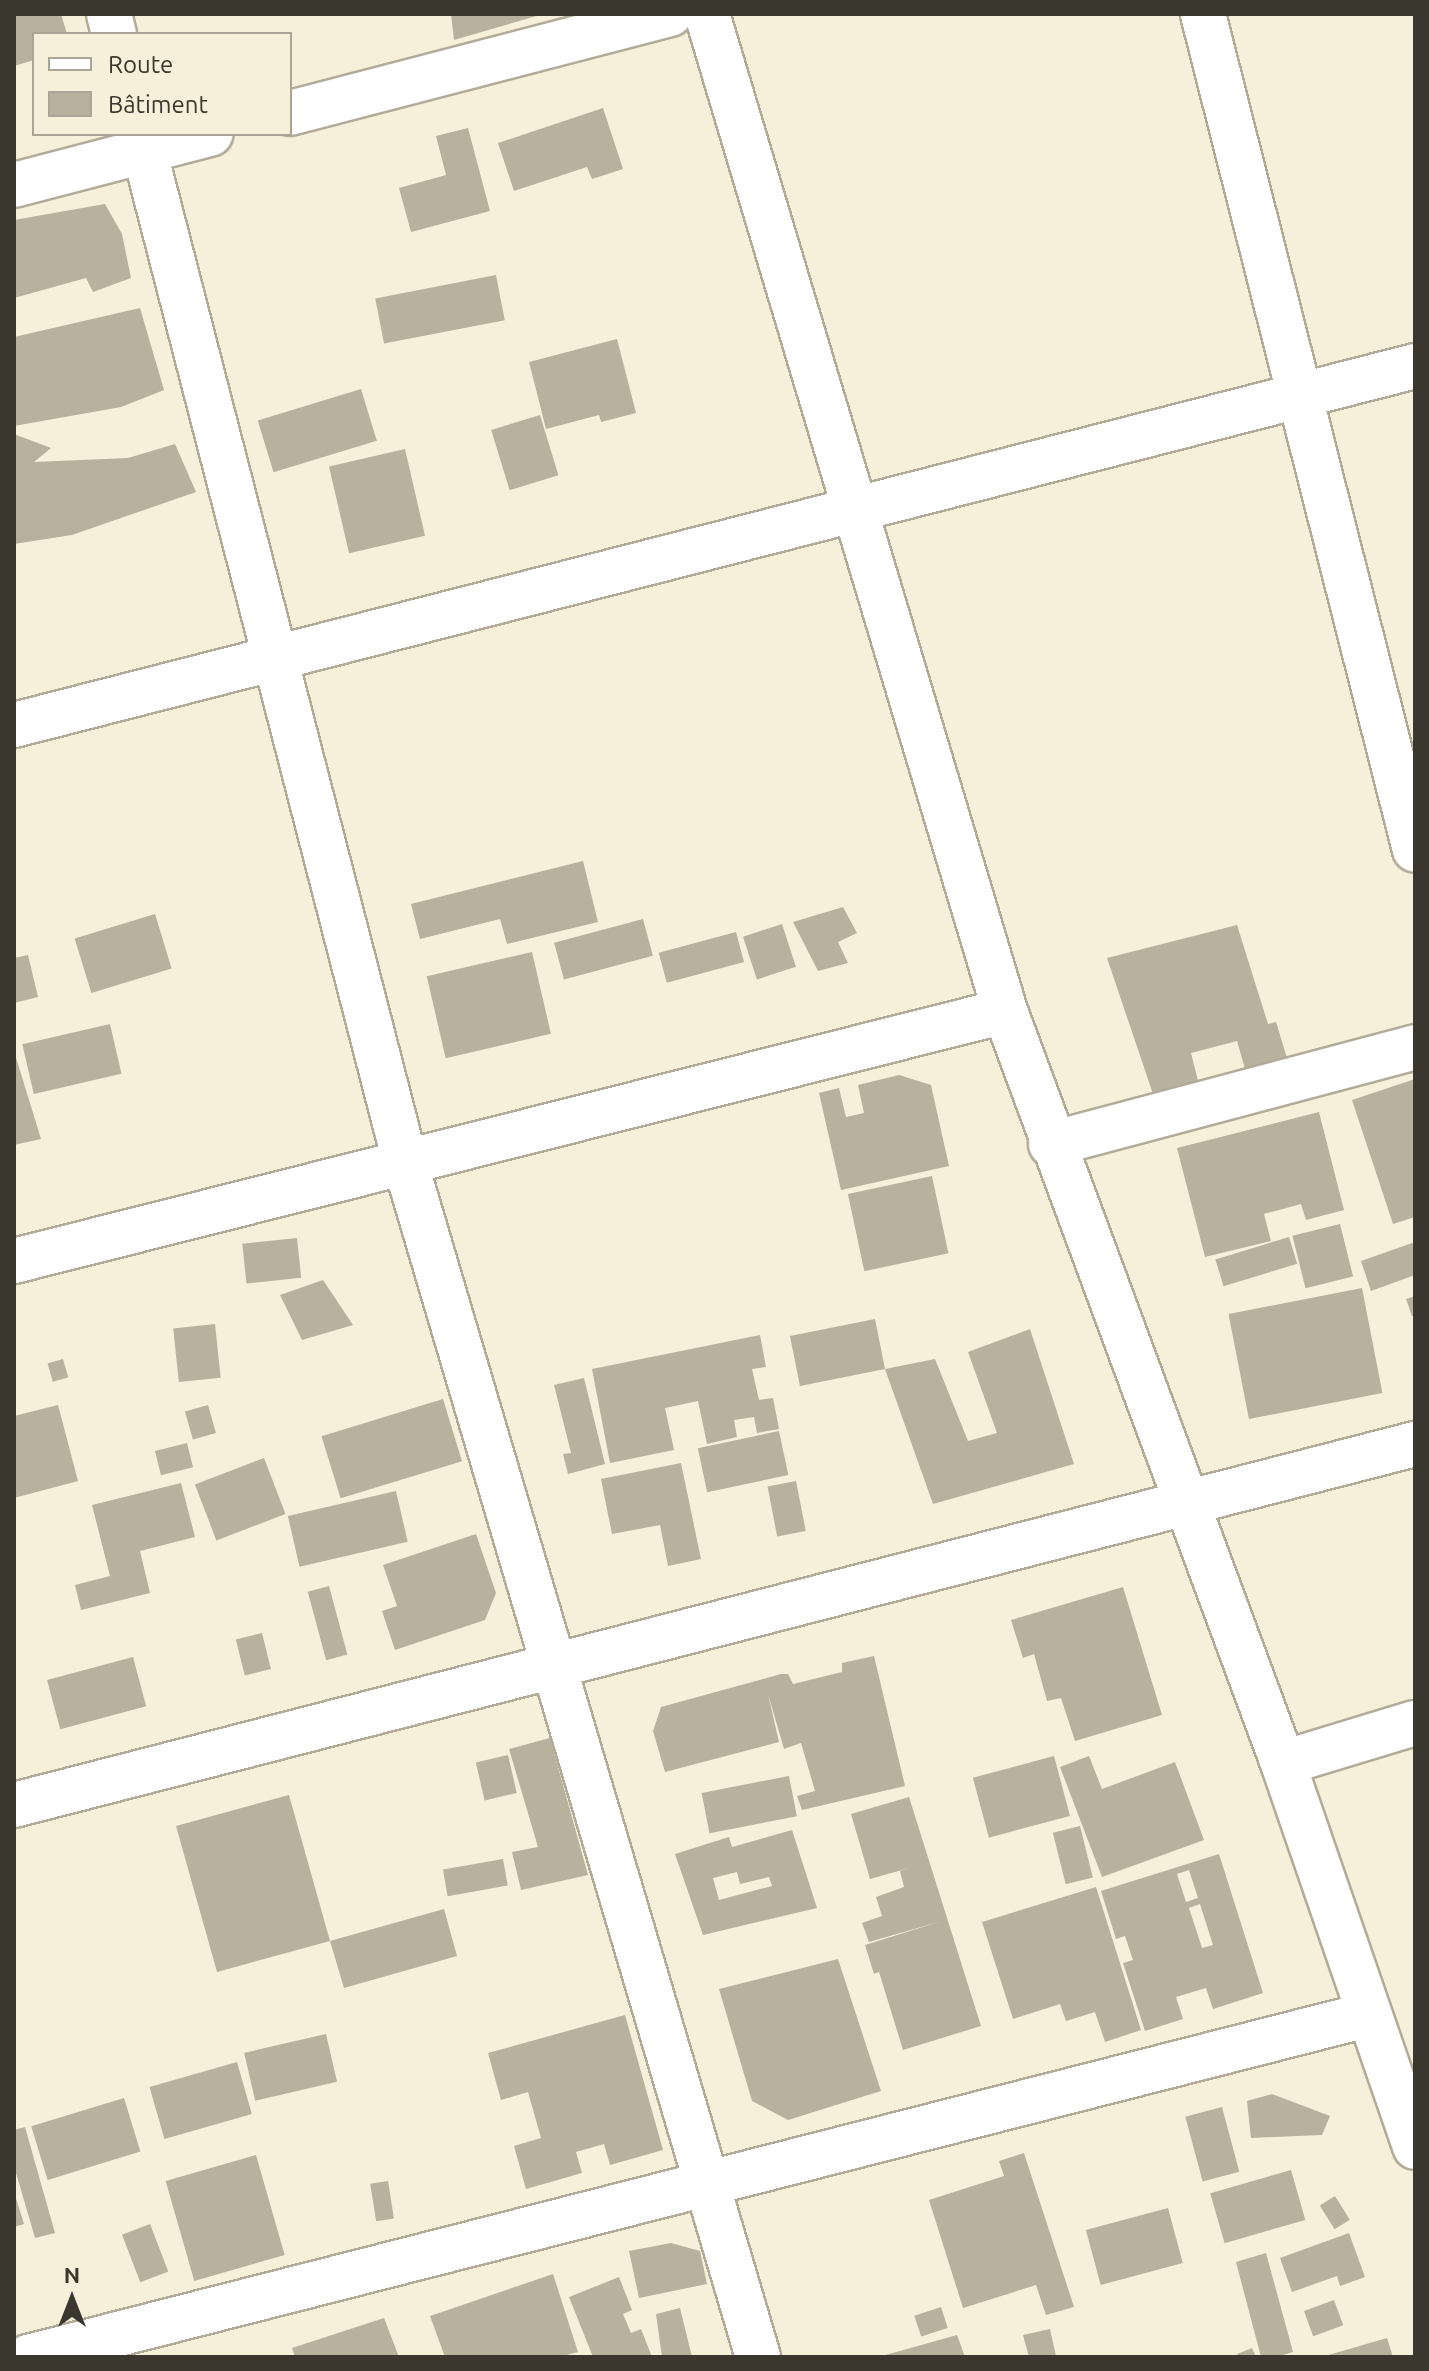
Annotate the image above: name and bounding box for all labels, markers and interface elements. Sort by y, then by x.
legend [32,32,292,136]
text: Route [108,51,173,78]
text: Bâtiment [108,91,208,118]
north arrow [32,2259,112,2339]
text: N [64,2262,80,2287]

